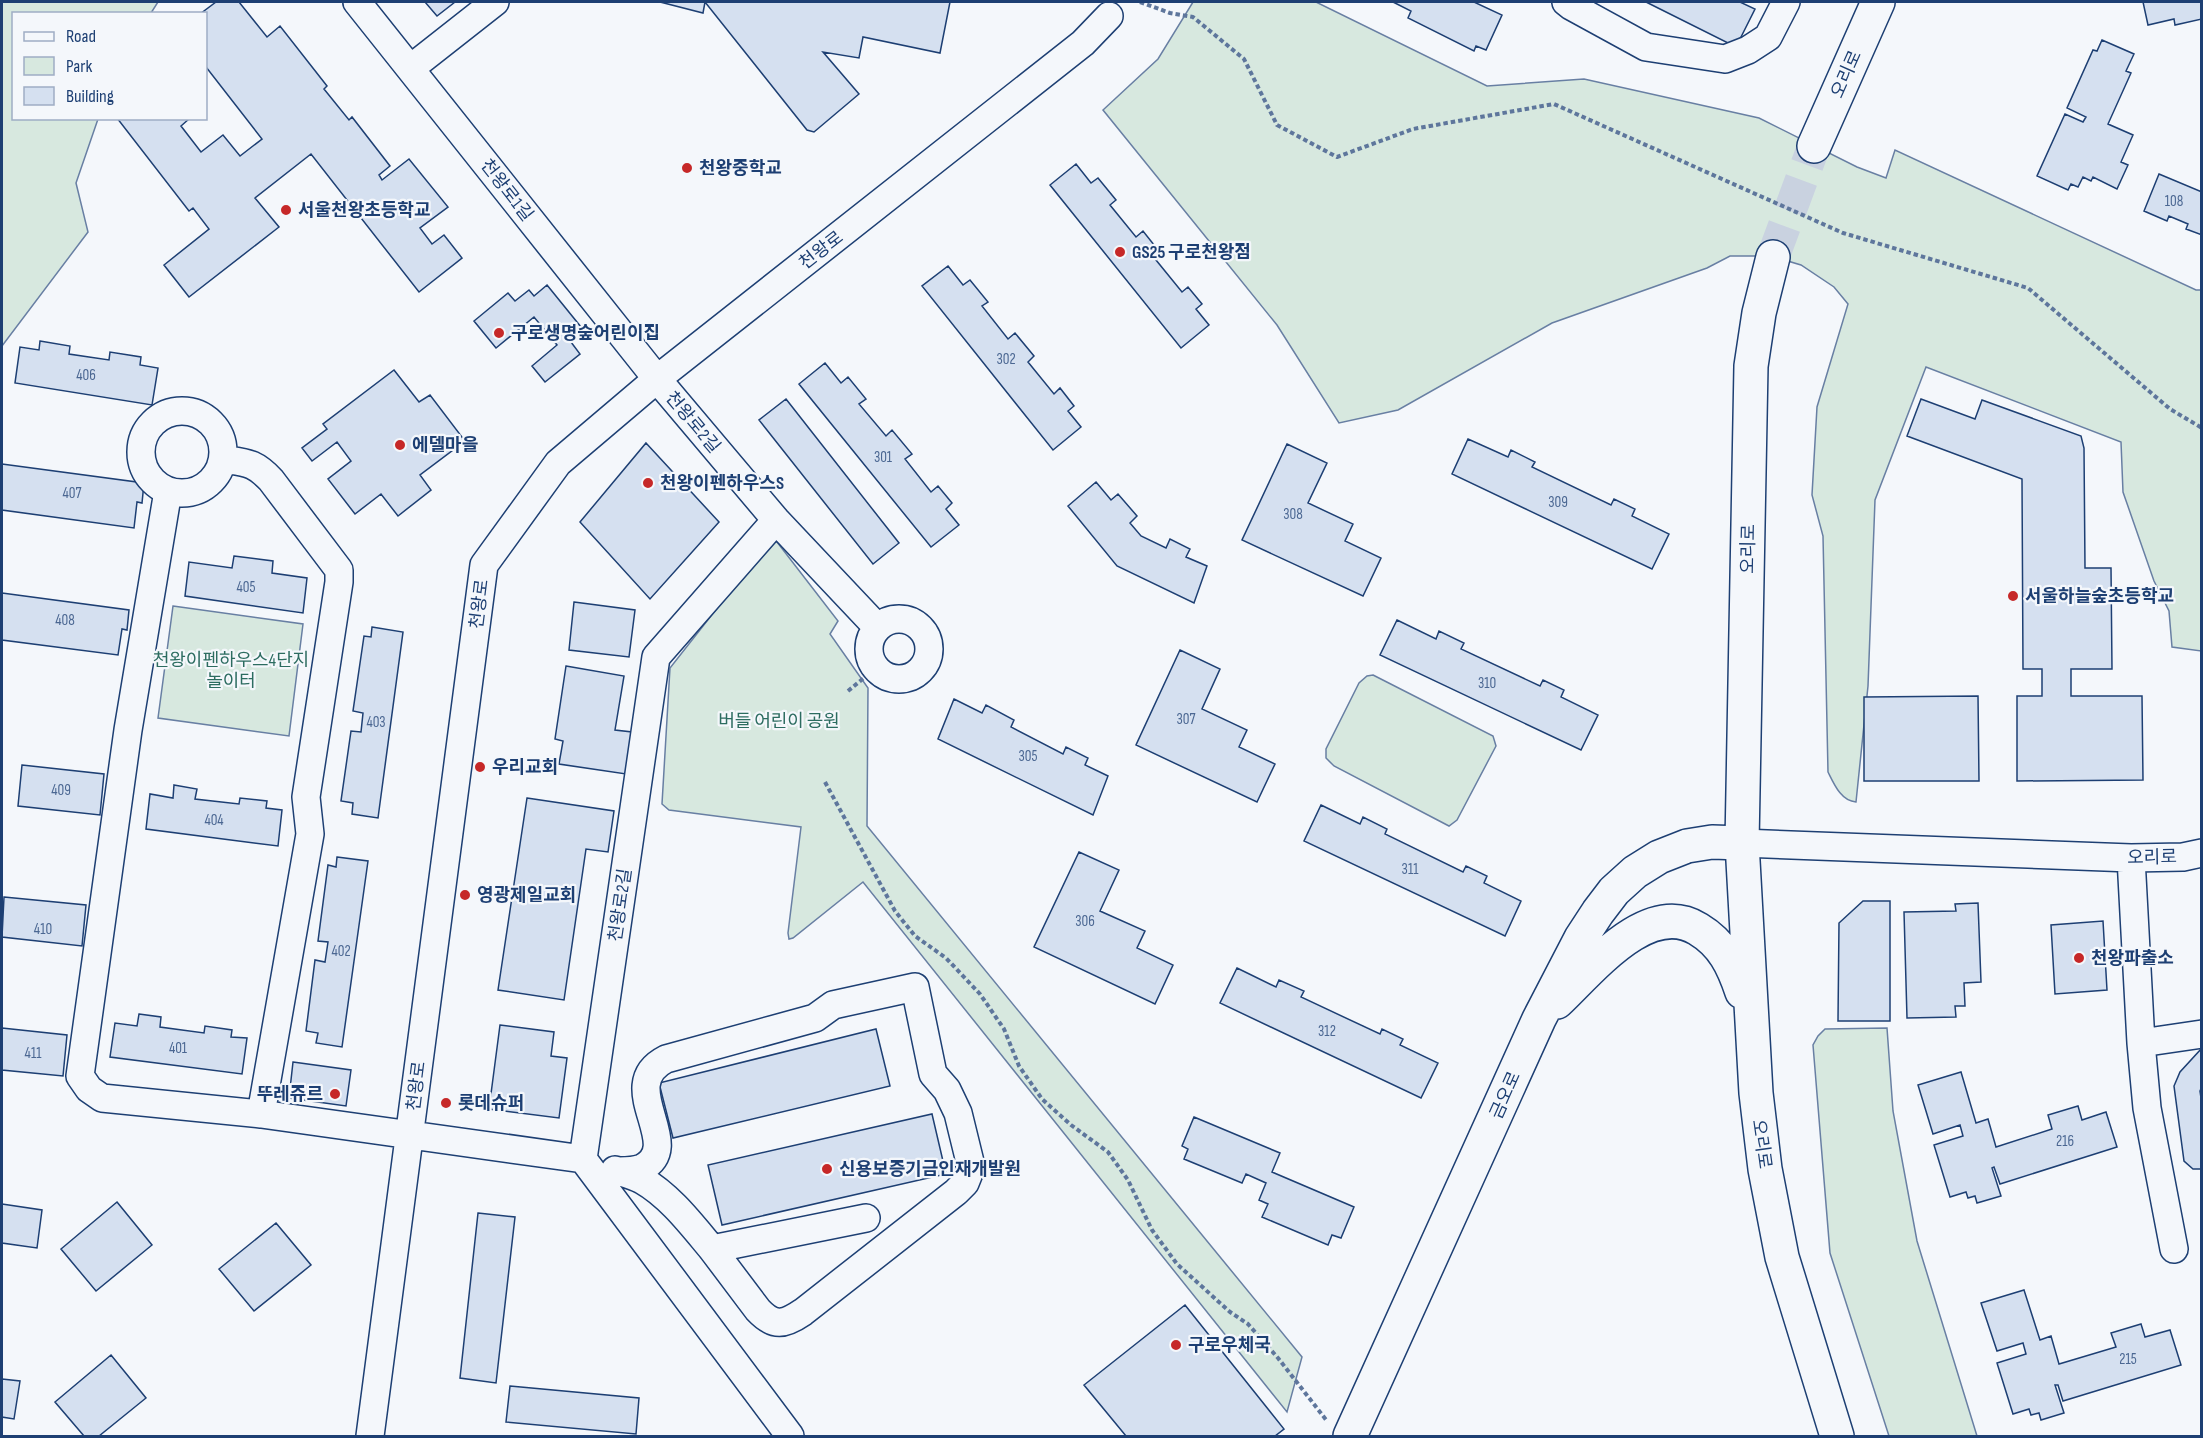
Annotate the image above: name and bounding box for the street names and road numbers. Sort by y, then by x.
street label: 오리로 [1827,47,1866,101]
street label: 천왕로1길 [476,155,537,225]
street label: 천왕로 [795,227,847,274]
street label: 천왕로2길 [661,387,724,457]
street label: 오리로 [1738,524,1759,574]
street label: 천왕로 [466,578,493,630]
street label: 오리로 [2127,847,2177,868]
street label: 천왕로2길 [605,867,636,943]
street label: 천왕로 [403,1060,430,1112]
street label: 금오로 [1486,1068,1525,1122]
street label: 오리로 [1748,1118,1775,1170]

